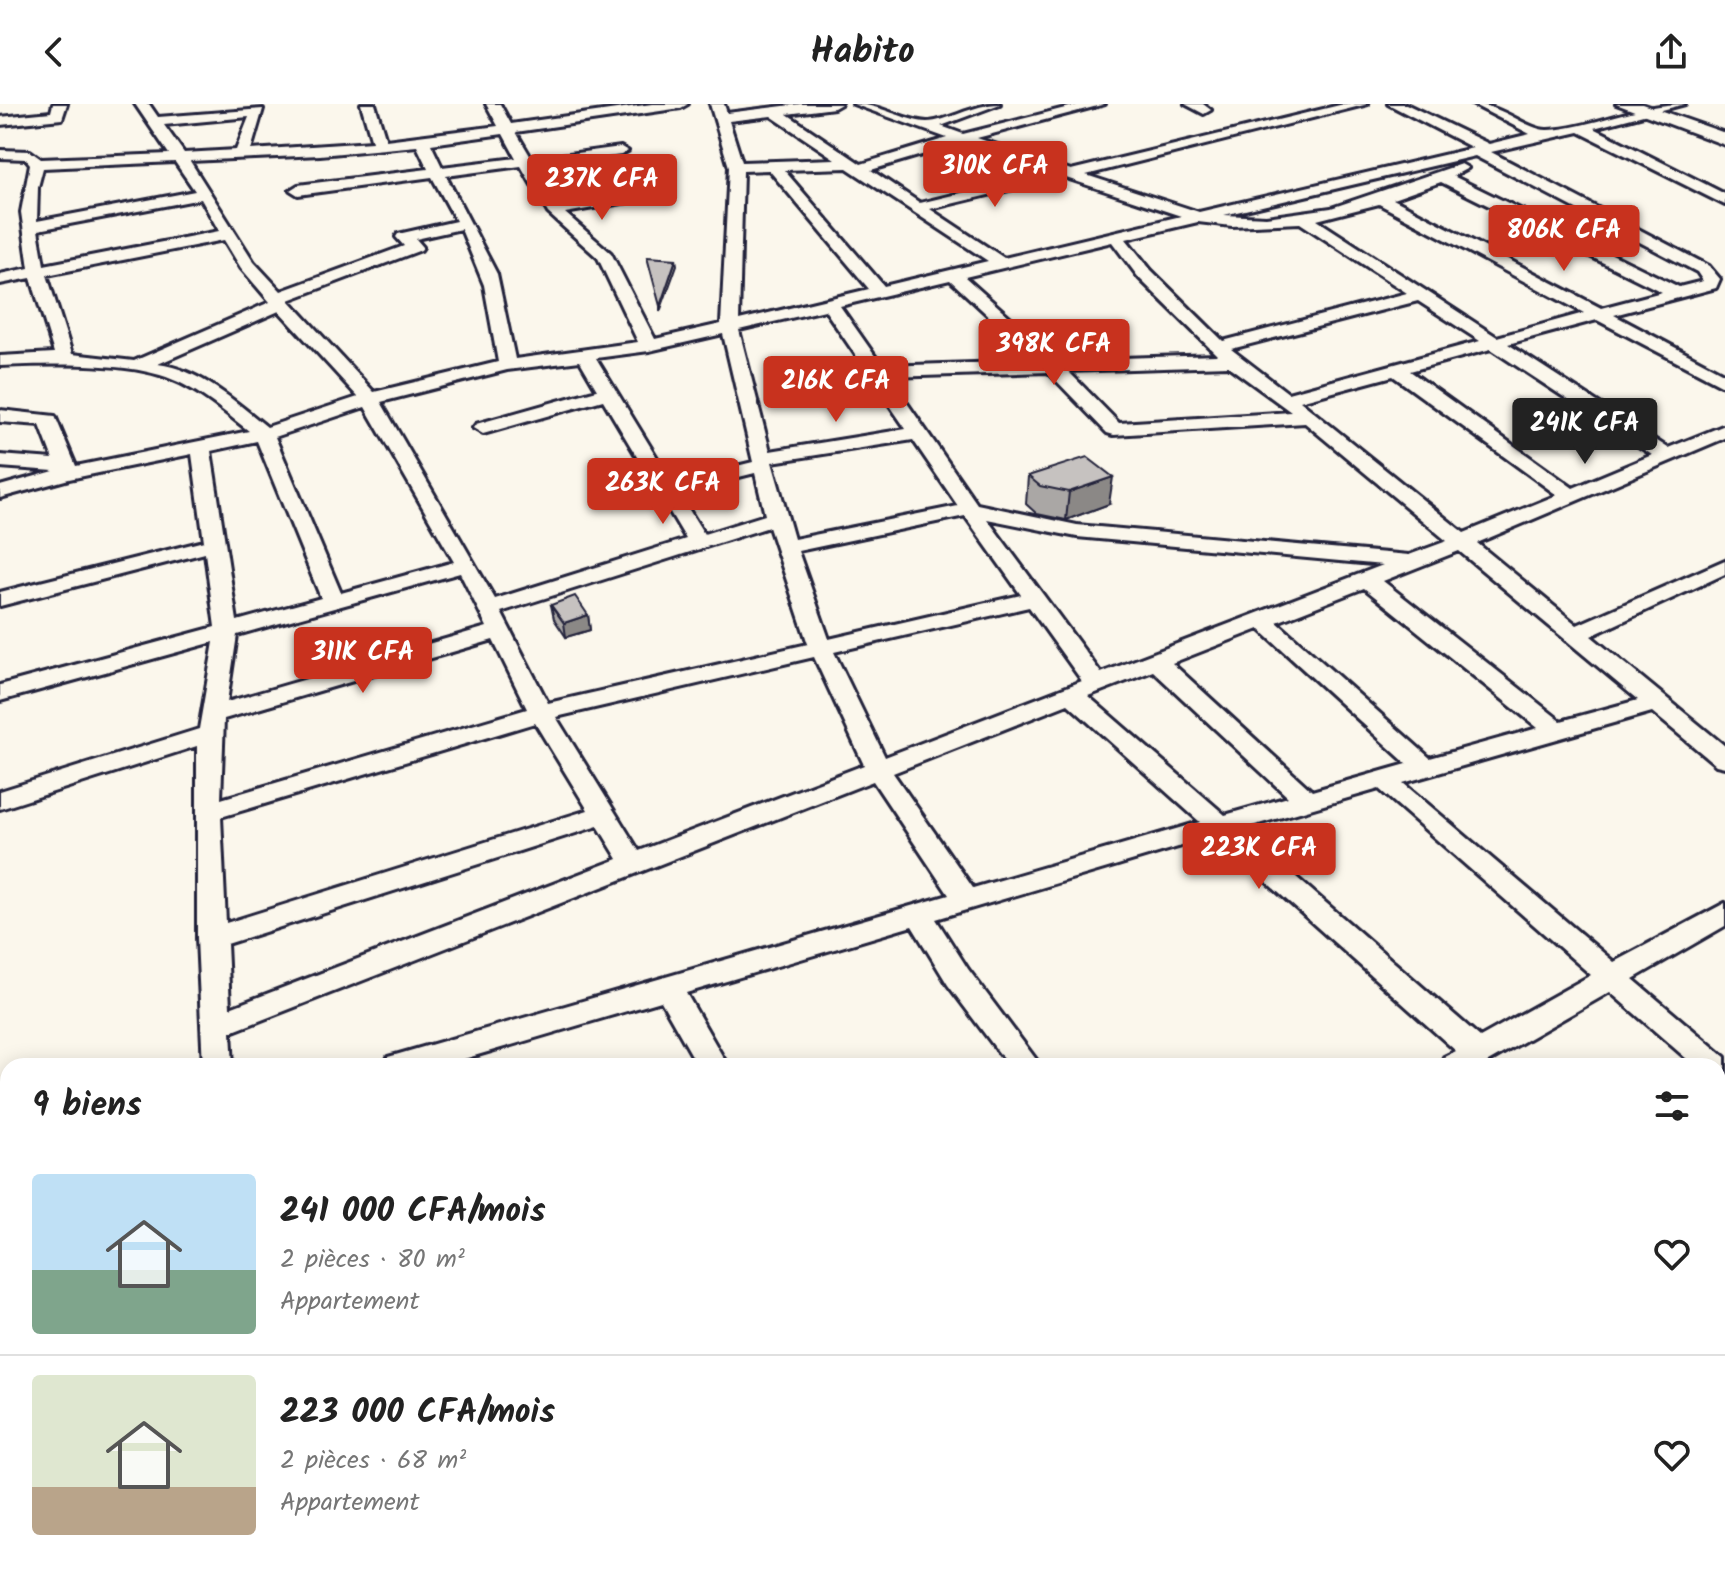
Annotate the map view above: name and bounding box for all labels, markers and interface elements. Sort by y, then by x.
text: Habito [810,24,915,81]
icon: back [32,30,76,74]
icon: share [1649,30,1693,74]
pin: 310K CFA [912,141,1078,209]
text: 310K CFA [941,146,1049,188]
pin: 237K CFA [519,154,685,222]
text: 237K CFA [545,159,659,201]
pin: 806K CFA [1481,205,1647,273]
text: 806K CFA [1507,210,1621,252]
pin: 398K CFA [971,319,1137,387]
text: 398K CFA [997,324,1111,366]
pin: 216K CFA [753,356,919,424]
text: 216K CFA [781,361,891,403]
pin: 241K CFA [1502,398,1668,466]
text: 241K CFA [1530,403,1640,445]
pin: 263K CFA [580,458,746,526]
text: 263K CFA [605,463,721,505]
pin: 311K CFA [280,627,446,695]
text: 311K CFA [312,632,414,674]
pin: 223K CFA [1176,823,1342,891]
text: 223K CFA [1201,828,1317,870]
text: 9 biens [32,1079,142,1133]
icon: filters [1650,1084,1694,1128]
text: 241 000 CFA/mois [280,1185,546,1239]
icon: home [96,1206,192,1302]
icon: heart [1650,1232,1694,1276]
text: 2 pièces · 80 m² [280,1239,465,1281]
text: Appartement [280,1281,420,1323]
text: 223 000 CFA/mois [280,1386,555,1440]
icon: home [96,1407,192,1503]
icon: heart [1650,1433,1694,1477]
text: 2 pièces · 68 m² [280,1440,466,1482]
text: Appartement [280,1482,420,1524]

